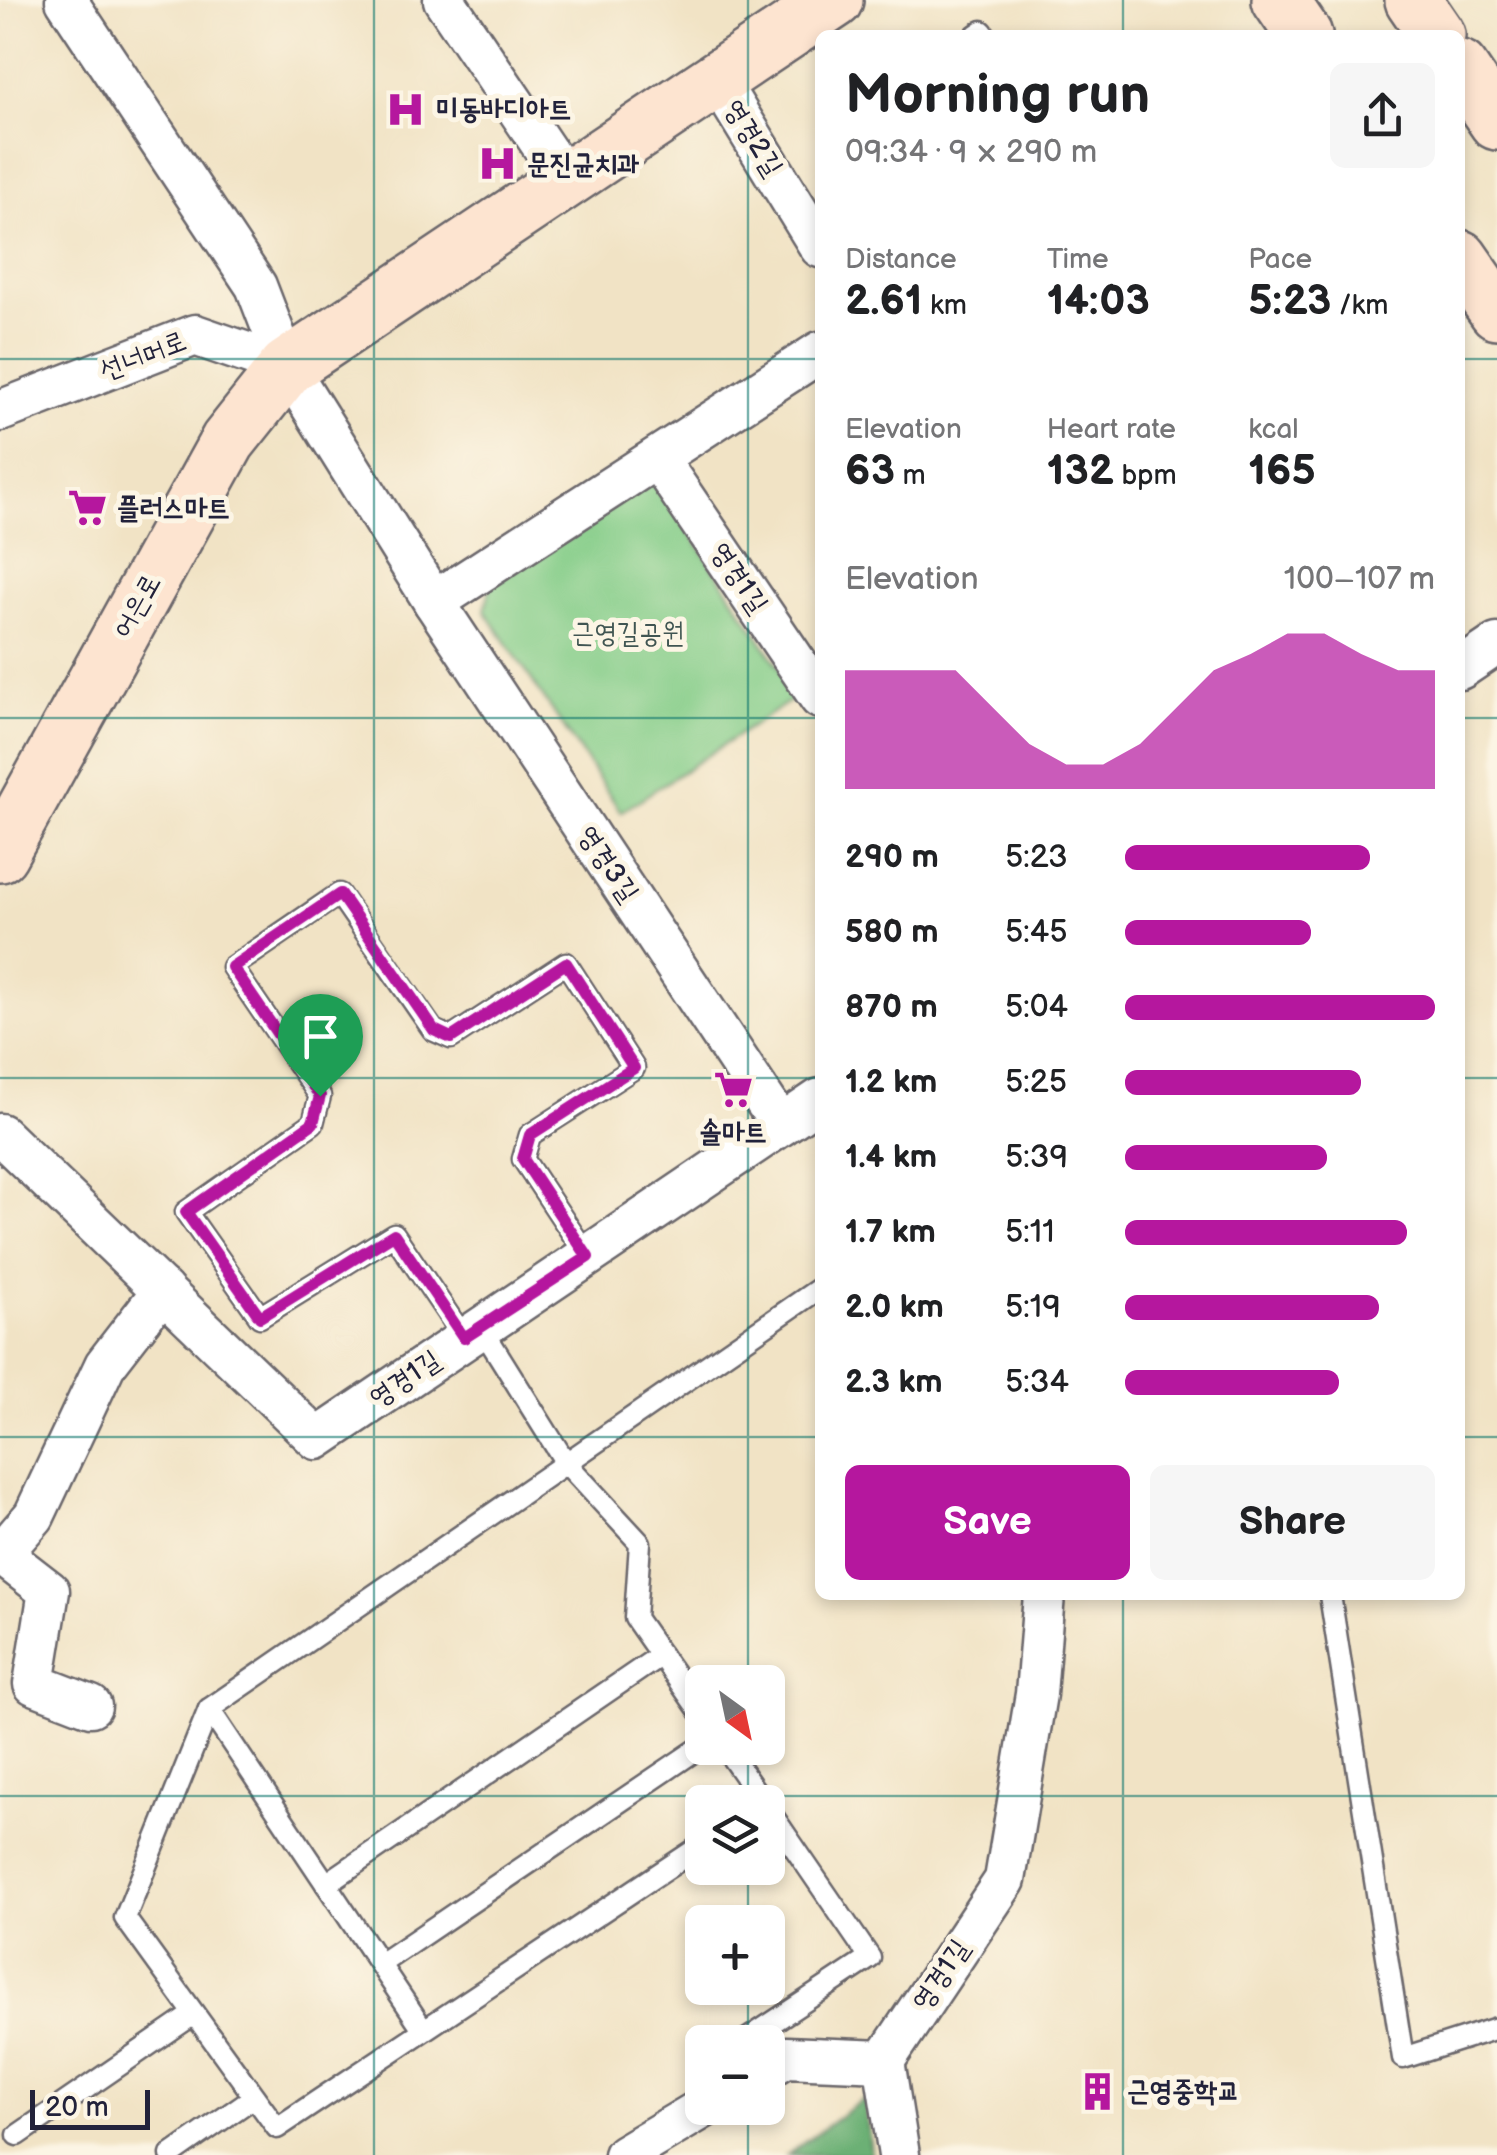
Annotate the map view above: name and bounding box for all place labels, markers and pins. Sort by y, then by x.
hospital icon: 미동바디아트 [385,88,427,130]
place label: 미동바디아트 [436,93,571,126]
hospital icon: 문진균치과 [476,143,518,185]
place label: 문진균치과 [527,148,640,181]
supermarket icon: 플러스마트 [66,487,108,529]
place label: 플러스마트 [117,492,230,525]
pin [278,994,363,1097]
supermarket icon: 솔마트 [712,1068,754,1110]
place label: 솔마트 [699,1116,767,1149]
building icon: 근영중학교 [1076,2070,1118,2112]
place label: 근영중학교 [1127,2075,1240,2108]

